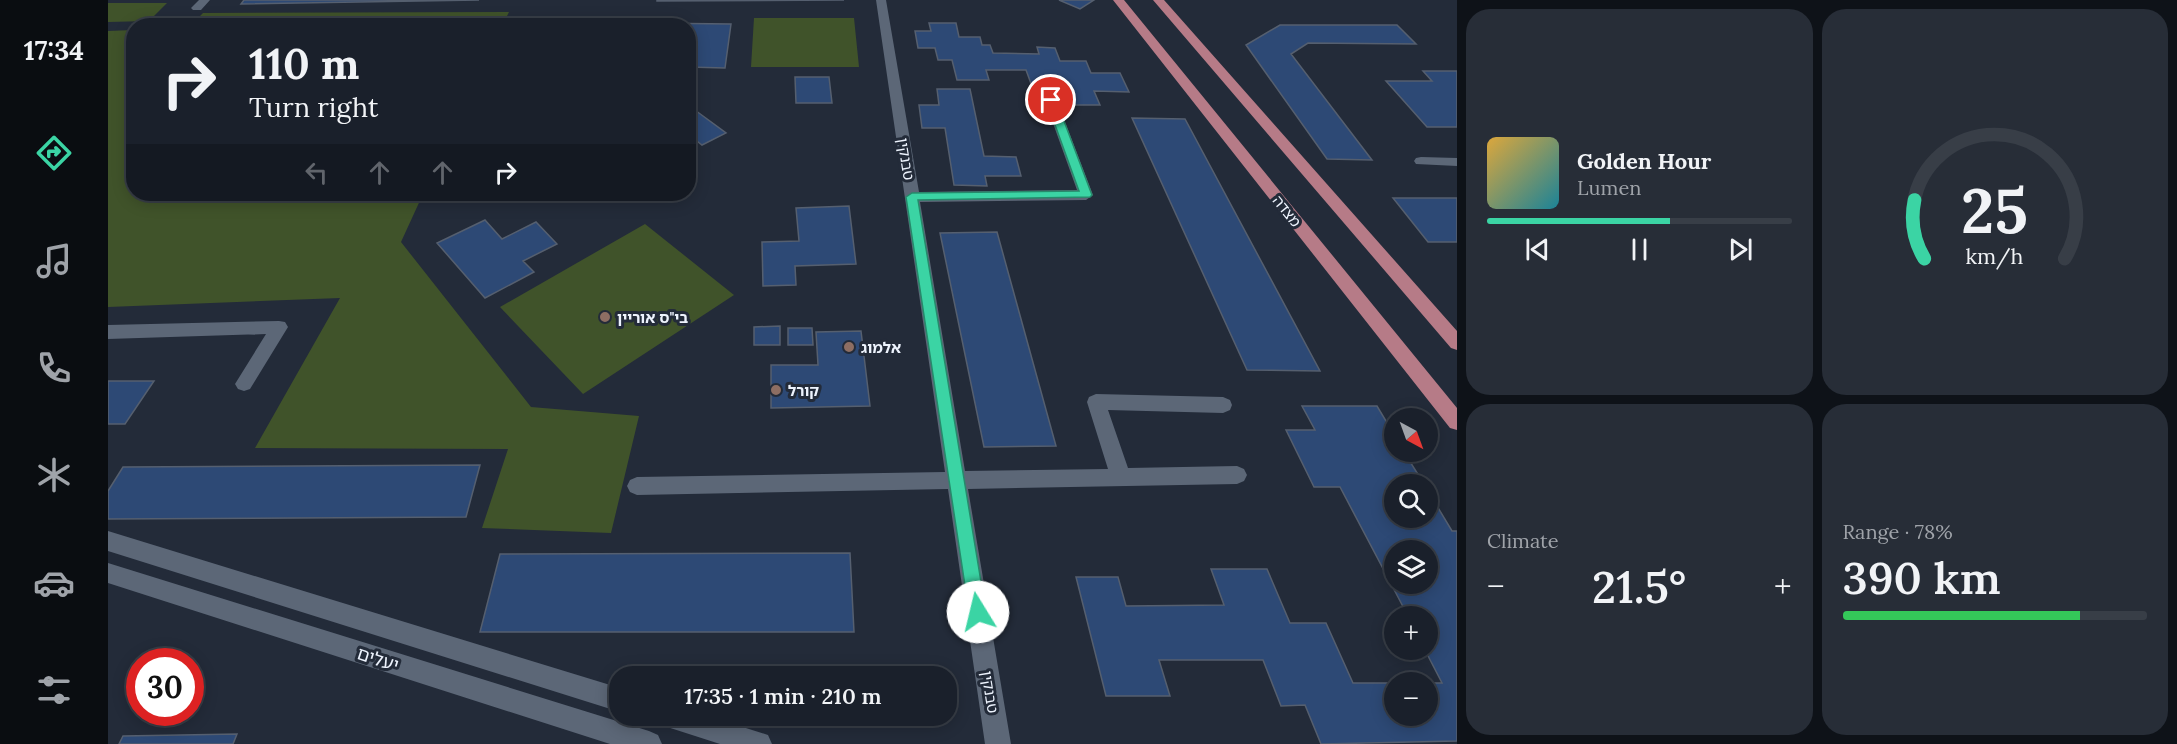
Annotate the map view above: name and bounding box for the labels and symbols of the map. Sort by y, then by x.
pin [1025,74,1076,125]
street label: טבנקין [893,137,919,181]
street label: מצדה [1269,191,1306,231]
place label: בי"ס אוריין [617,308,688,327]
marker: בי"ס אוריין [598,310,612,324]
place label: אלמוג [861,338,901,357]
marker: אלמוג [842,340,856,354]
place label: קורל [788,381,819,400]
marker: קורל [769,383,783,397]
north arrow [1384,408,1438,462]
position arrow [946,580,1010,644]
street label: יעלים [354,642,402,676]
speed limit sign: 30 [126,648,204,726]
street label: טבנקין [977,670,1003,714]

